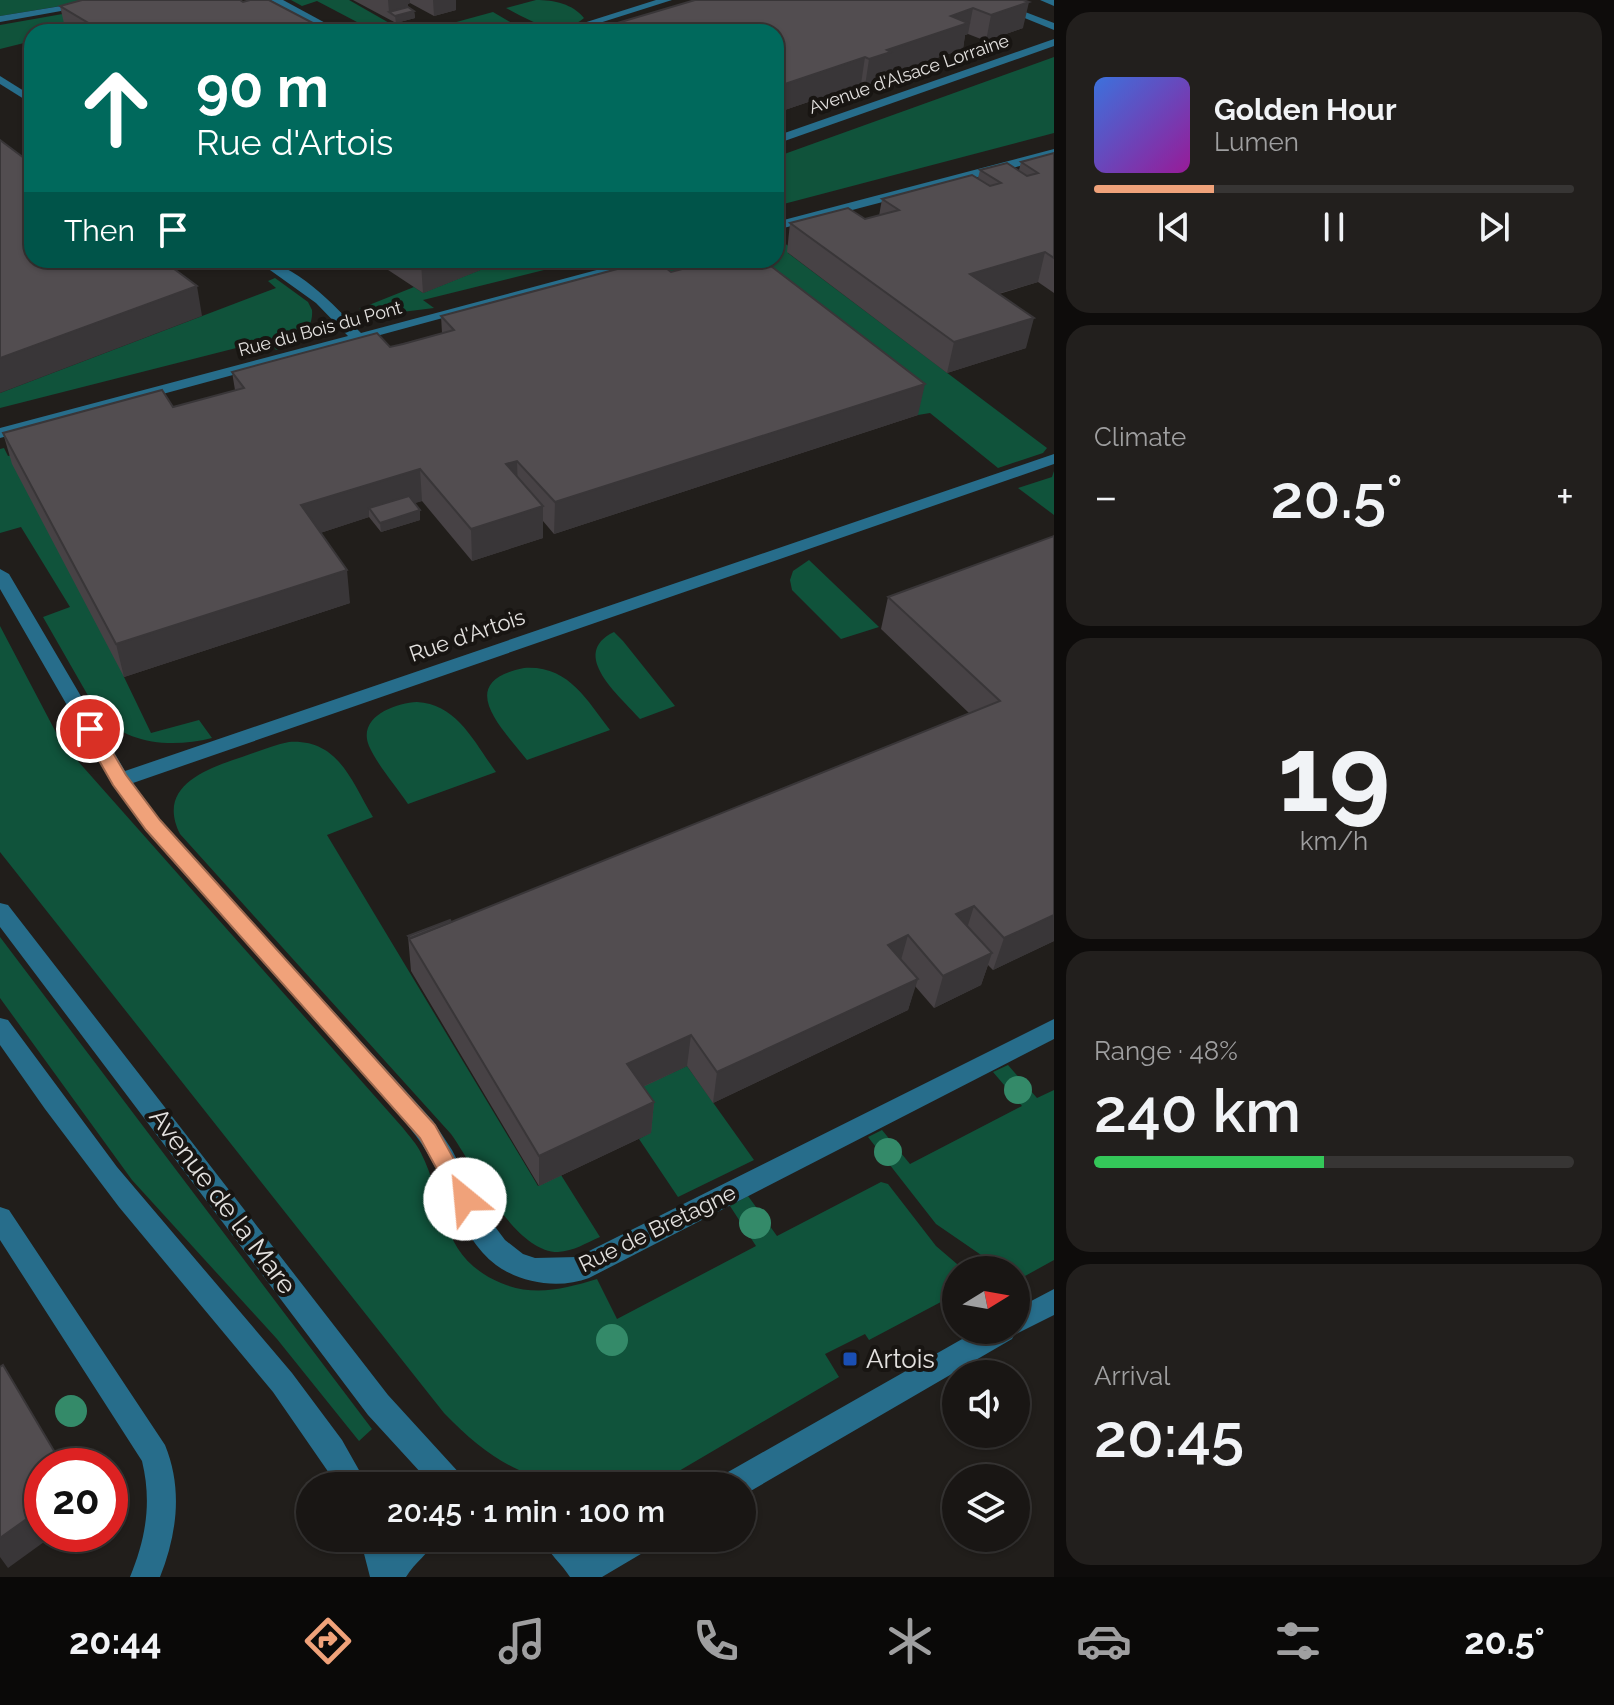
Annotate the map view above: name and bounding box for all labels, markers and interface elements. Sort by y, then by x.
street label: Avenue d'Alsace Lorraine [806,29,1012,118]
text: 90 m [196,54,329,120]
icon: ahead [64,56,168,160]
text: Golden Hour [1214,92,1397,127]
text: Rue d'Artois [196,121,393,163]
text: Lumen [1214,127,1299,157]
icon: previous [1152,205,1196,249]
icon: pause [1312,205,1356,249]
icon: next [1472,205,1516,249]
icon: arrive [151,208,195,252]
text: Then [64,213,135,248]
street label: Rue du Bois du Pont [236,297,404,360]
text: Climate [1094,422,1186,452]
text: 20.5° [1271,462,1403,532]
text: − [1094,471,1118,522]
text: + [1556,471,1574,522]
street label: Rue d'Artois [406,603,528,667]
pin [56,695,124,763]
icon: arrive [68,707,112,751]
text: 19 [1278,713,1390,835]
text: km/h [1300,826,1368,856]
text: Range · 48% [1094,1036,1238,1066]
text: 240 km [1094,1076,1301,1146]
street label: Avenue de la Mare [143,1102,303,1300]
position arrow [423,1157,507,1241]
street label: Rue de Bretagne [574,1179,740,1277]
north arrow [942,1256,1030,1344]
map controls [942,1256,1030,1552]
place label: Artois [866,1344,935,1374]
marker: Artois [841,1350,859,1368]
button: sound [942,1360,1030,1448]
text: Arrival [1094,1361,1170,1391]
text: 20:45 [1094,1401,1244,1471]
speed limit sign: 20 [24,1448,128,1552]
button: layers [942,1464,1030,1552]
text: 20:45 · 1 min · 100 m [387,1494,665,1529]
icon: directions [300,1613,356,1669]
icon: music [494,1613,550,1669]
icon: phone [688,1613,744,1669]
icon: climate [882,1613,938,1669]
icon: car [1076,1613,1132,1669]
icon: filters [1270,1613,1326,1669]
text: 20:44 [69,1620,161,1662]
text: 20.5° [1464,1620,1545,1662]

